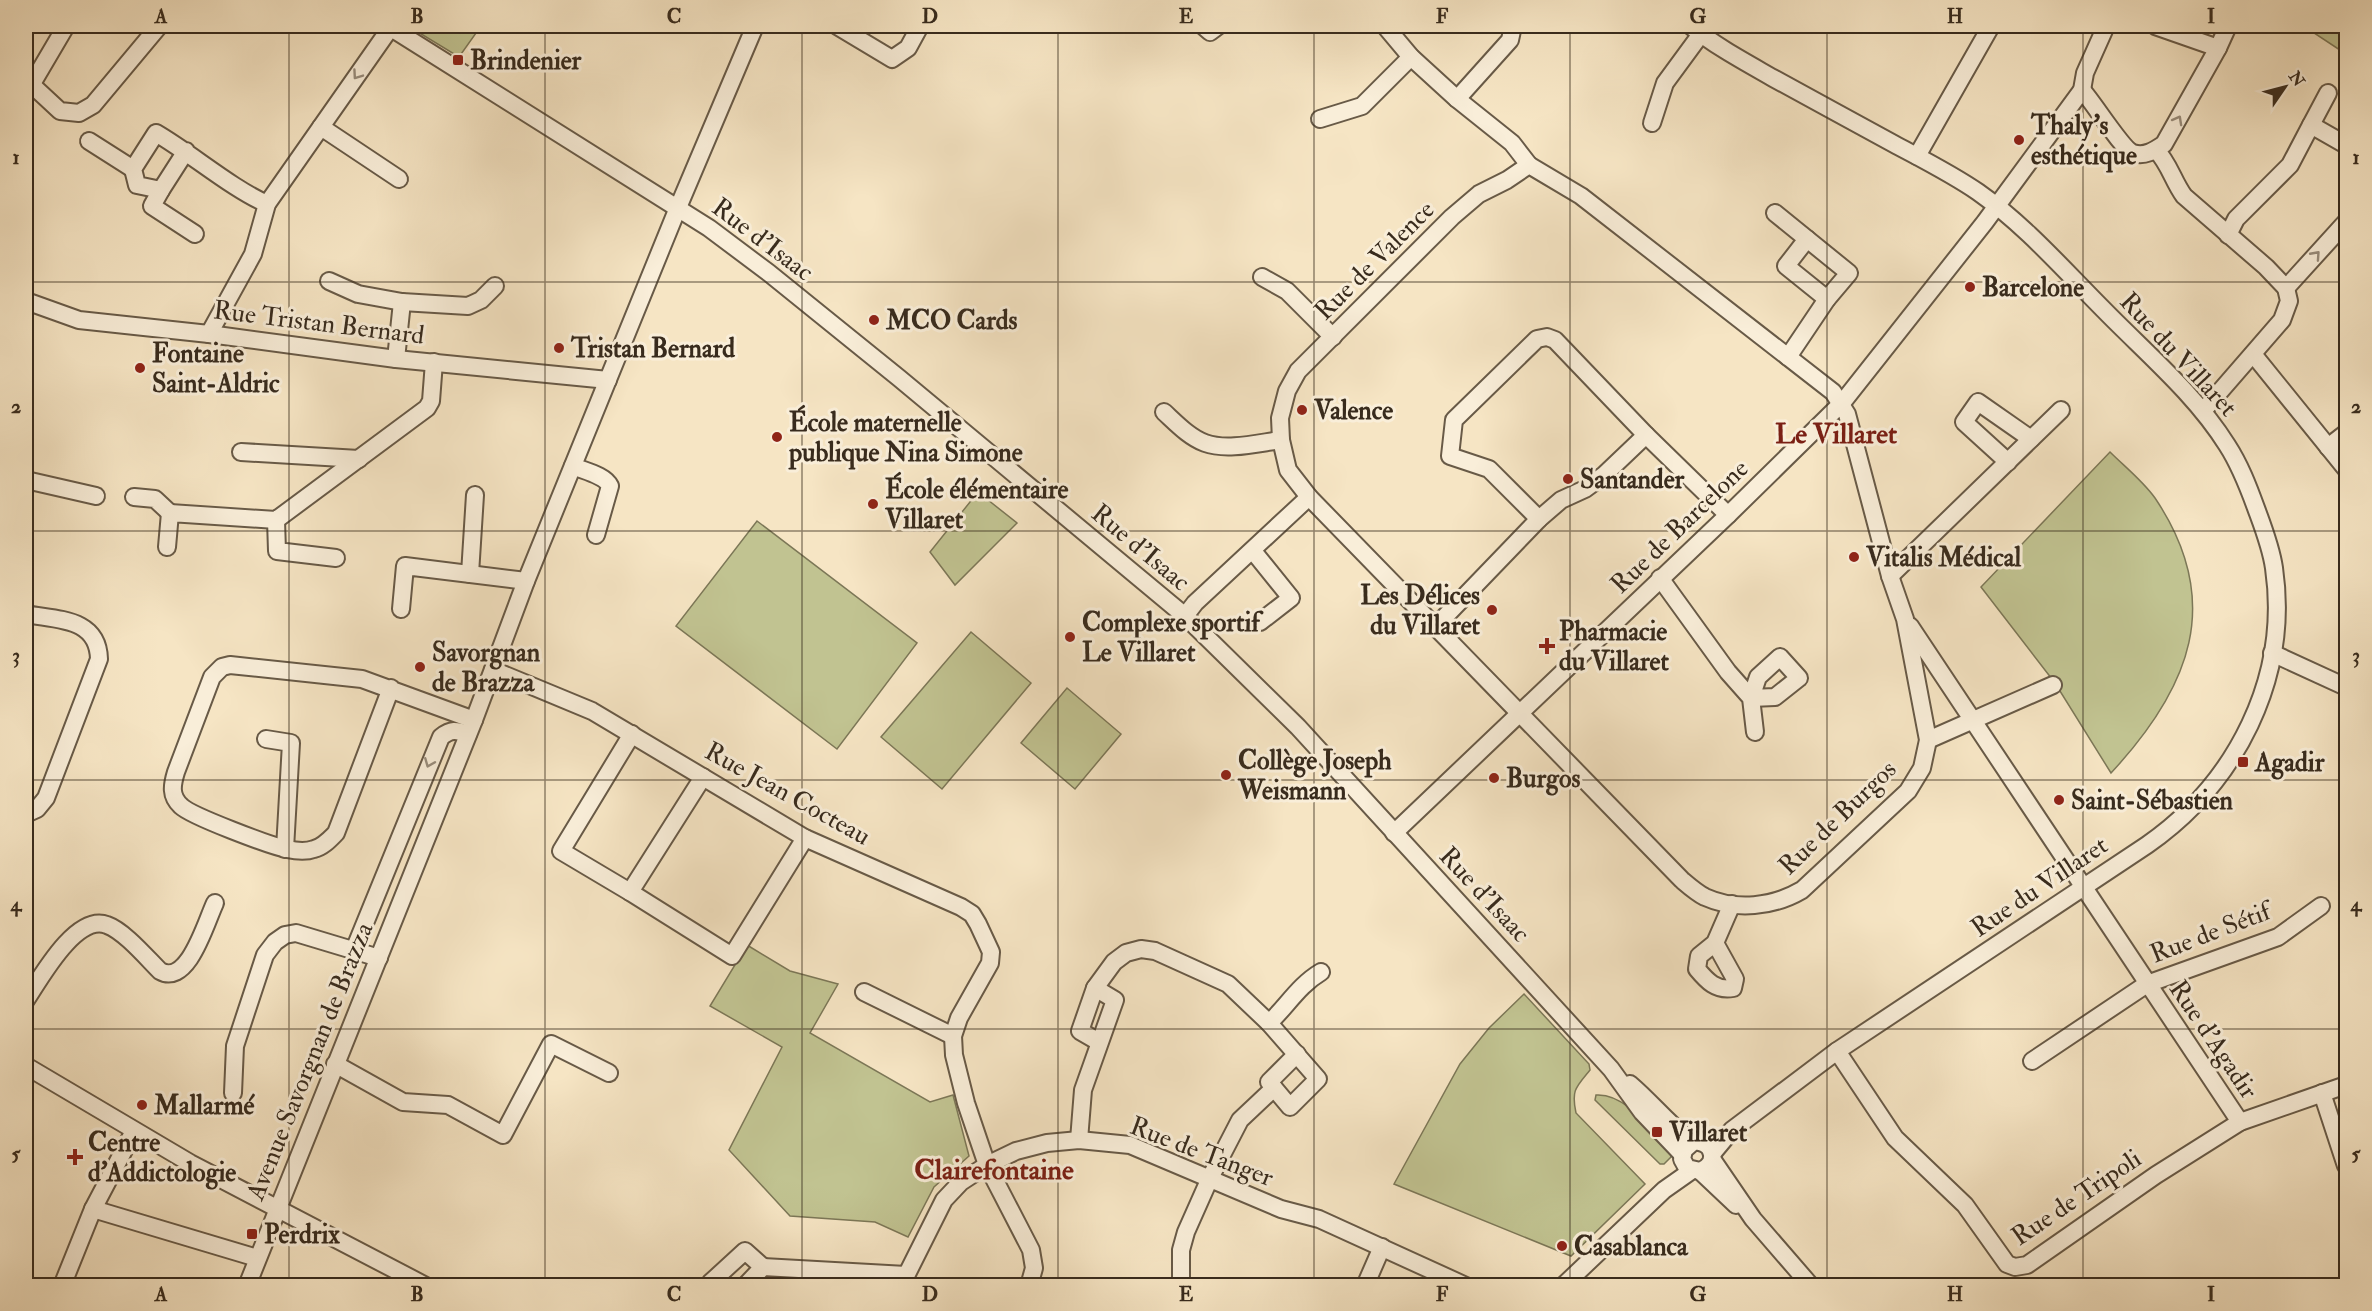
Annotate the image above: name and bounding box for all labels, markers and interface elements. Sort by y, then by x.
text: A [154,4,168,29]
text: B [410,4,424,29]
text: C [667,4,681,29]
text: D [922,4,938,29]
text: E [1179,4,1194,29]
text: F [1436,4,1449,29]
text: G [1690,4,1707,29]
text: H [1947,4,1963,29]
text: I [2207,4,2215,29]
place label: Brindenier [470,45,582,77]
marker: Brindenier [451,53,465,67]
north arrow [2255,57,2315,117]
text: N [2284,67,2309,91]
one-way arrow [353,68,364,79]
place label: Thaly's esthétique [2030,110,2137,173]
one-way arrow [2171,116,2182,126]
marker: Thaly's esthétique [2012,133,2026,147]
text: 1 [12,145,20,170]
text: 1 [2352,145,2360,170]
street label: Rue d'Isaac [705,191,819,288]
street label: Rue de Valence [1308,194,1441,327]
one-way arrow [2309,251,2320,262]
place label: Barcelone [1982,272,2084,304]
marker: Barcelone [1963,280,1977,294]
street label: Rue du Villaret [2113,286,2244,423]
street label: Rue Tristan Bernard [212,294,426,352]
place label: MCO Cards [885,305,1018,337]
marker: MCO Cards [867,313,881,327]
place label: Tristan Bernard [570,333,735,365]
place label: Fontaine Saint-Aldric [152,338,280,400]
marker: Tristan Bernard [552,341,566,355]
marker: Fontaine Saint-Aldric [133,361,147,375]
text: 2 [11,394,21,419]
text: 2 [2351,394,2361,419]
place label: Valence [1313,395,1393,427]
marker: Valence [1295,403,1309,417]
place label: École maternelle publique Nina Simone [788,404,1023,470]
district label: Le Villaret [1775,417,1897,452]
marker: École maternelle publique Nina Simone [770,430,784,444]
street label: Rue de Barcelone [1604,453,1755,600]
place label: Santander [1580,464,1685,496]
place label: École élémentaire Villaret [884,471,1069,536]
marker: Santander [1561,472,1575,486]
marker: École élémentaire Villaret [866,497,880,511]
street label: Rue d'Isaac [1085,497,1196,598]
place label: Vitalis Médical [1865,542,2021,574]
marker: Vitalis Médical [1847,550,1861,564]
place label: Les Délices du Villaret [1360,580,1481,642]
marker: Les Délices du Villaret [1485,603,1499,617]
place label: Complexe sportif Le Villaret [1082,607,1264,669]
place label: Pharmacie du Villaret [1559,616,1669,678]
marker: Complexe sportif Le Villaret [1063,630,1077,644]
place label: Savorgnan de Brazza [432,637,541,699]
marker: Pharmacie du Villaret [1540,639,1554,653]
text: 3 [12,643,20,668]
text: 3 [2352,643,2360,668]
marker: Savorgnan de Brazza [413,660,427,674]
street label: Rue Jean Cocteau [699,735,876,853]
place label: Collège Joseph Weismann [1237,745,1392,807]
place label: Agadir [2254,747,2325,780]
street label: Rue de Burgos [1772,754,1903,882]
marker: Agadir [2236,755,2250,769]
one-way arrow [424,757,436,768]
place label: Burgos [1506,763,1580,796]
marker: Collège Joseph Weismann [1219,768,1233,782]
marker: Burgos [1487,771,1501,785]
place label: Saint-Sébastien [2071,785,2234,817]
marker: Saint-Sébastien [2052,793,2066,807]
street label: Rue du Villaret [1965,829,2114,944]
street label: Rue d'Isaac [1432,840,1536,949]
text: 4 [10,892,23,917]
text: 4 [2350,892,2363,917]
street label: Rue de Sétif [2146,894,2278,971]
street label: Avenue Savorgnan de Brazza [239,918,380,1206]
street label: Rue d'Agadir [2162,974,2265,1105]
place label: Mallarmé [153,1090,255,1122]
marker: Mallarmé [135,1098,149,1112]
street label: Rue de Tanger [1125,1110,1278,1194]
place label: Villaret [1668,1117,1748,1149]
marker: Villaret [1650,1125,1664,1139]
place label: Centre d'Addictologie [88,1127,236,1190]
text: 5 [12,1141,22,1166]
text: 5 [2352,1141,2362,1166]
street label: Rue de Tripoli [2006,1143,2148,1254]
marker: Centre d'Addictologie [66,1148,84,1166]
district label: Clairefontaine [914,1153,1074,1188]
place label: Perdrix [264,1219,340,1251]
marker: Perdrix [245,1227,259,1241]
place label: Casablanca [1574,1231,1689,1263]
marker: Casablanca [1555,1239,1569,1253]
text: A [154,1282,168,1307]
text: B [410,1282,424,1307]
text: C [667,1282,681,1307]
text: D [922,1282,938,1307]
text: E [1179,1282,1194,1307]
text: F [1436,1282,1449,1307]
text: G [1690,1282,1707,1307]
text: H [1947,1282,1963,1307]
text: I [2207,1282,2215,1307]

